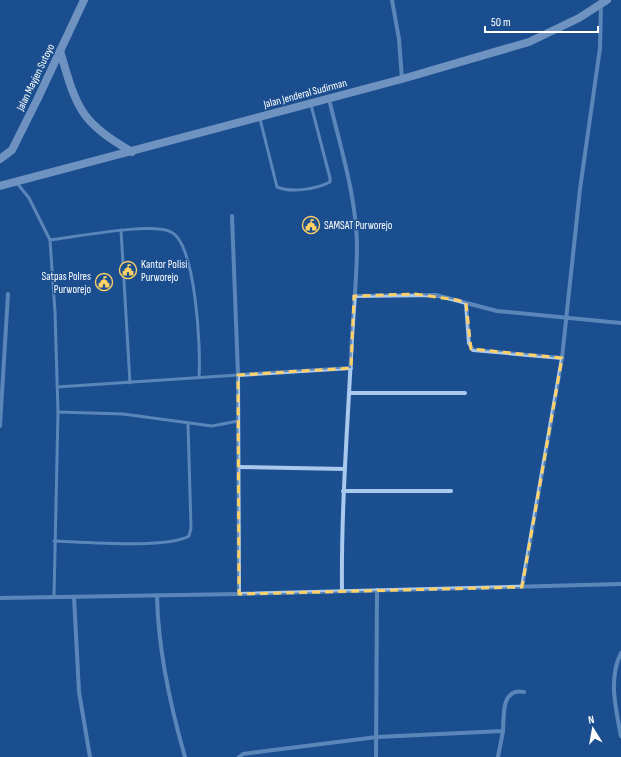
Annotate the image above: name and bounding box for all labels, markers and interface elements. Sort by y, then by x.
scale bar [485,8,598,34]
text: 50 m [491,15,511,30]
street label: Jalan Mayjen Sutoyo [13,41,57,114]
street label: Jalan Jenderal Sudirman [261,76,348,111]
public building icon: SAMSAT Purworejo [301,215,321,235]
place label: SAMSAT Purworejo [324,219,393,232]
place label: Kantor Polisi Purworejo [141,258,187,284]
public building icon: Kantor Polisi Purworejo [118,260,138,280]
place label: Satpas Polres Purworejo [42,270,91,296]
public building icon: Satpas Polres Purworejo [94,272,114,292]
north arrow [573,709,613,749]
text: N [587,713,595,727]

